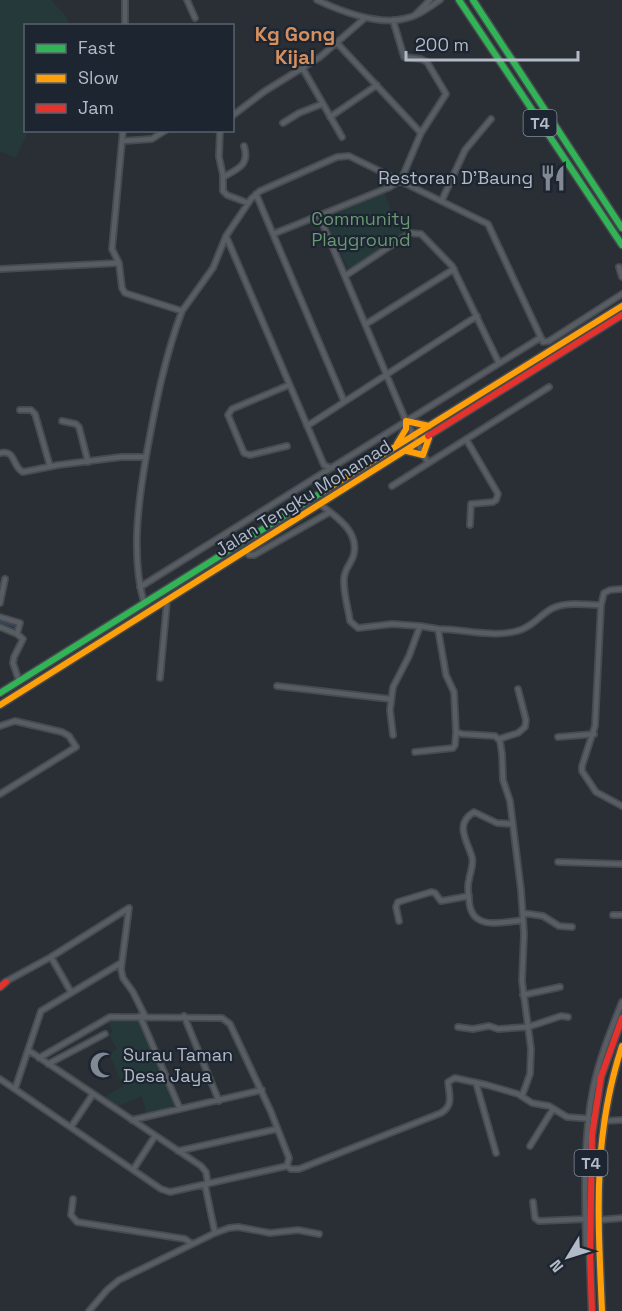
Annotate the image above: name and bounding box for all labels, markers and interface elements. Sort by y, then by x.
district label: Kg Gong Kijal [255,21,335,70]
legend [24,24,234,132]
scale bar [406,24,578,62]
text: 200 m [415,33,469,56]
text: Fast [78,36,115,59]
text: Slow [78,66,119,89]
text: Jam [78,96,114,119]
road number: T4 [524,110,556,136]
restaurant icon: Restoran D'Baung [538,163,568,193]
place label: Restoran D'Baung [378,166,533,189]
park label: Community Playground [311,207,411,251]
street label: Jalan Tengku Mohamad [210,434,395,561]
place label: Surau Taman Desa Jaya [123,1043,233,1087]
mosque icon: Surau Taman Desa Jaya [88,1050,118,1080]
road number: T4 [574,1150,608,1176]
north arrow [538,1227,598,1287]
text: N [545,1255,568,1277]

